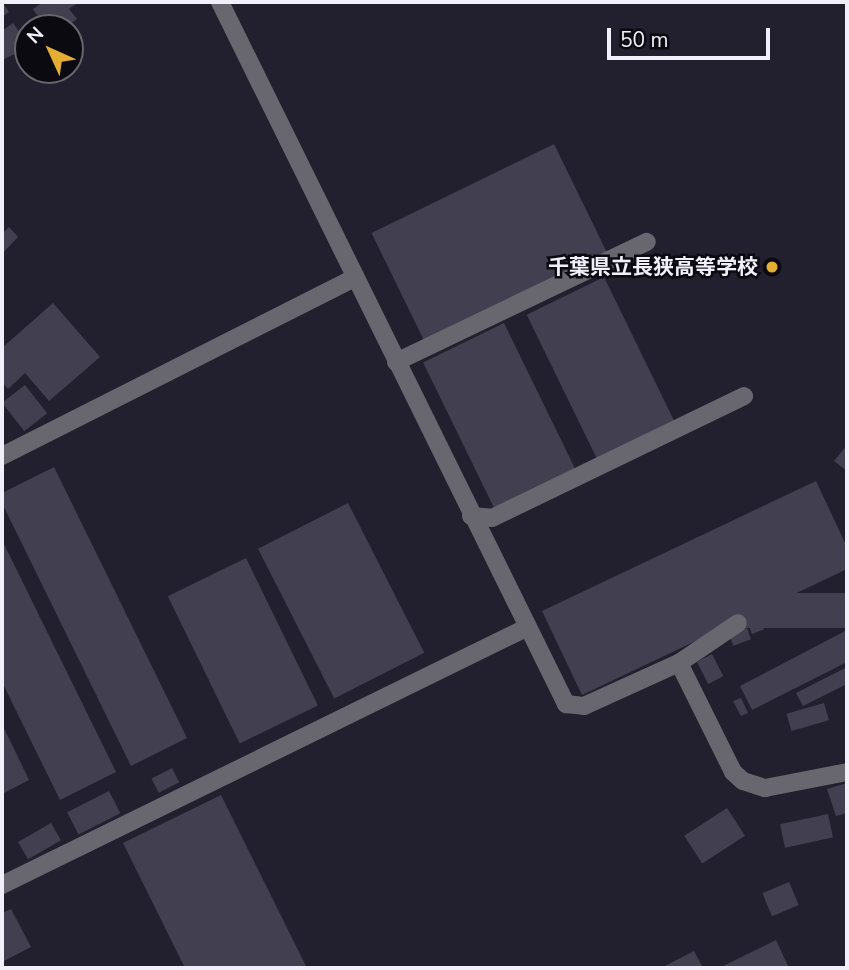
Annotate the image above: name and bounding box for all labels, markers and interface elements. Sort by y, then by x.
north arrow [14,14,84,84]
scale bar [611,14,774,58]
text: N [21,21,50,50]
text: 50 m [620,26,669,54]
place label: 千葉県立長狭高等学校 [548,254,758,280]
marker: 千葉県立長狭高等学校 [764,259,780,275]

